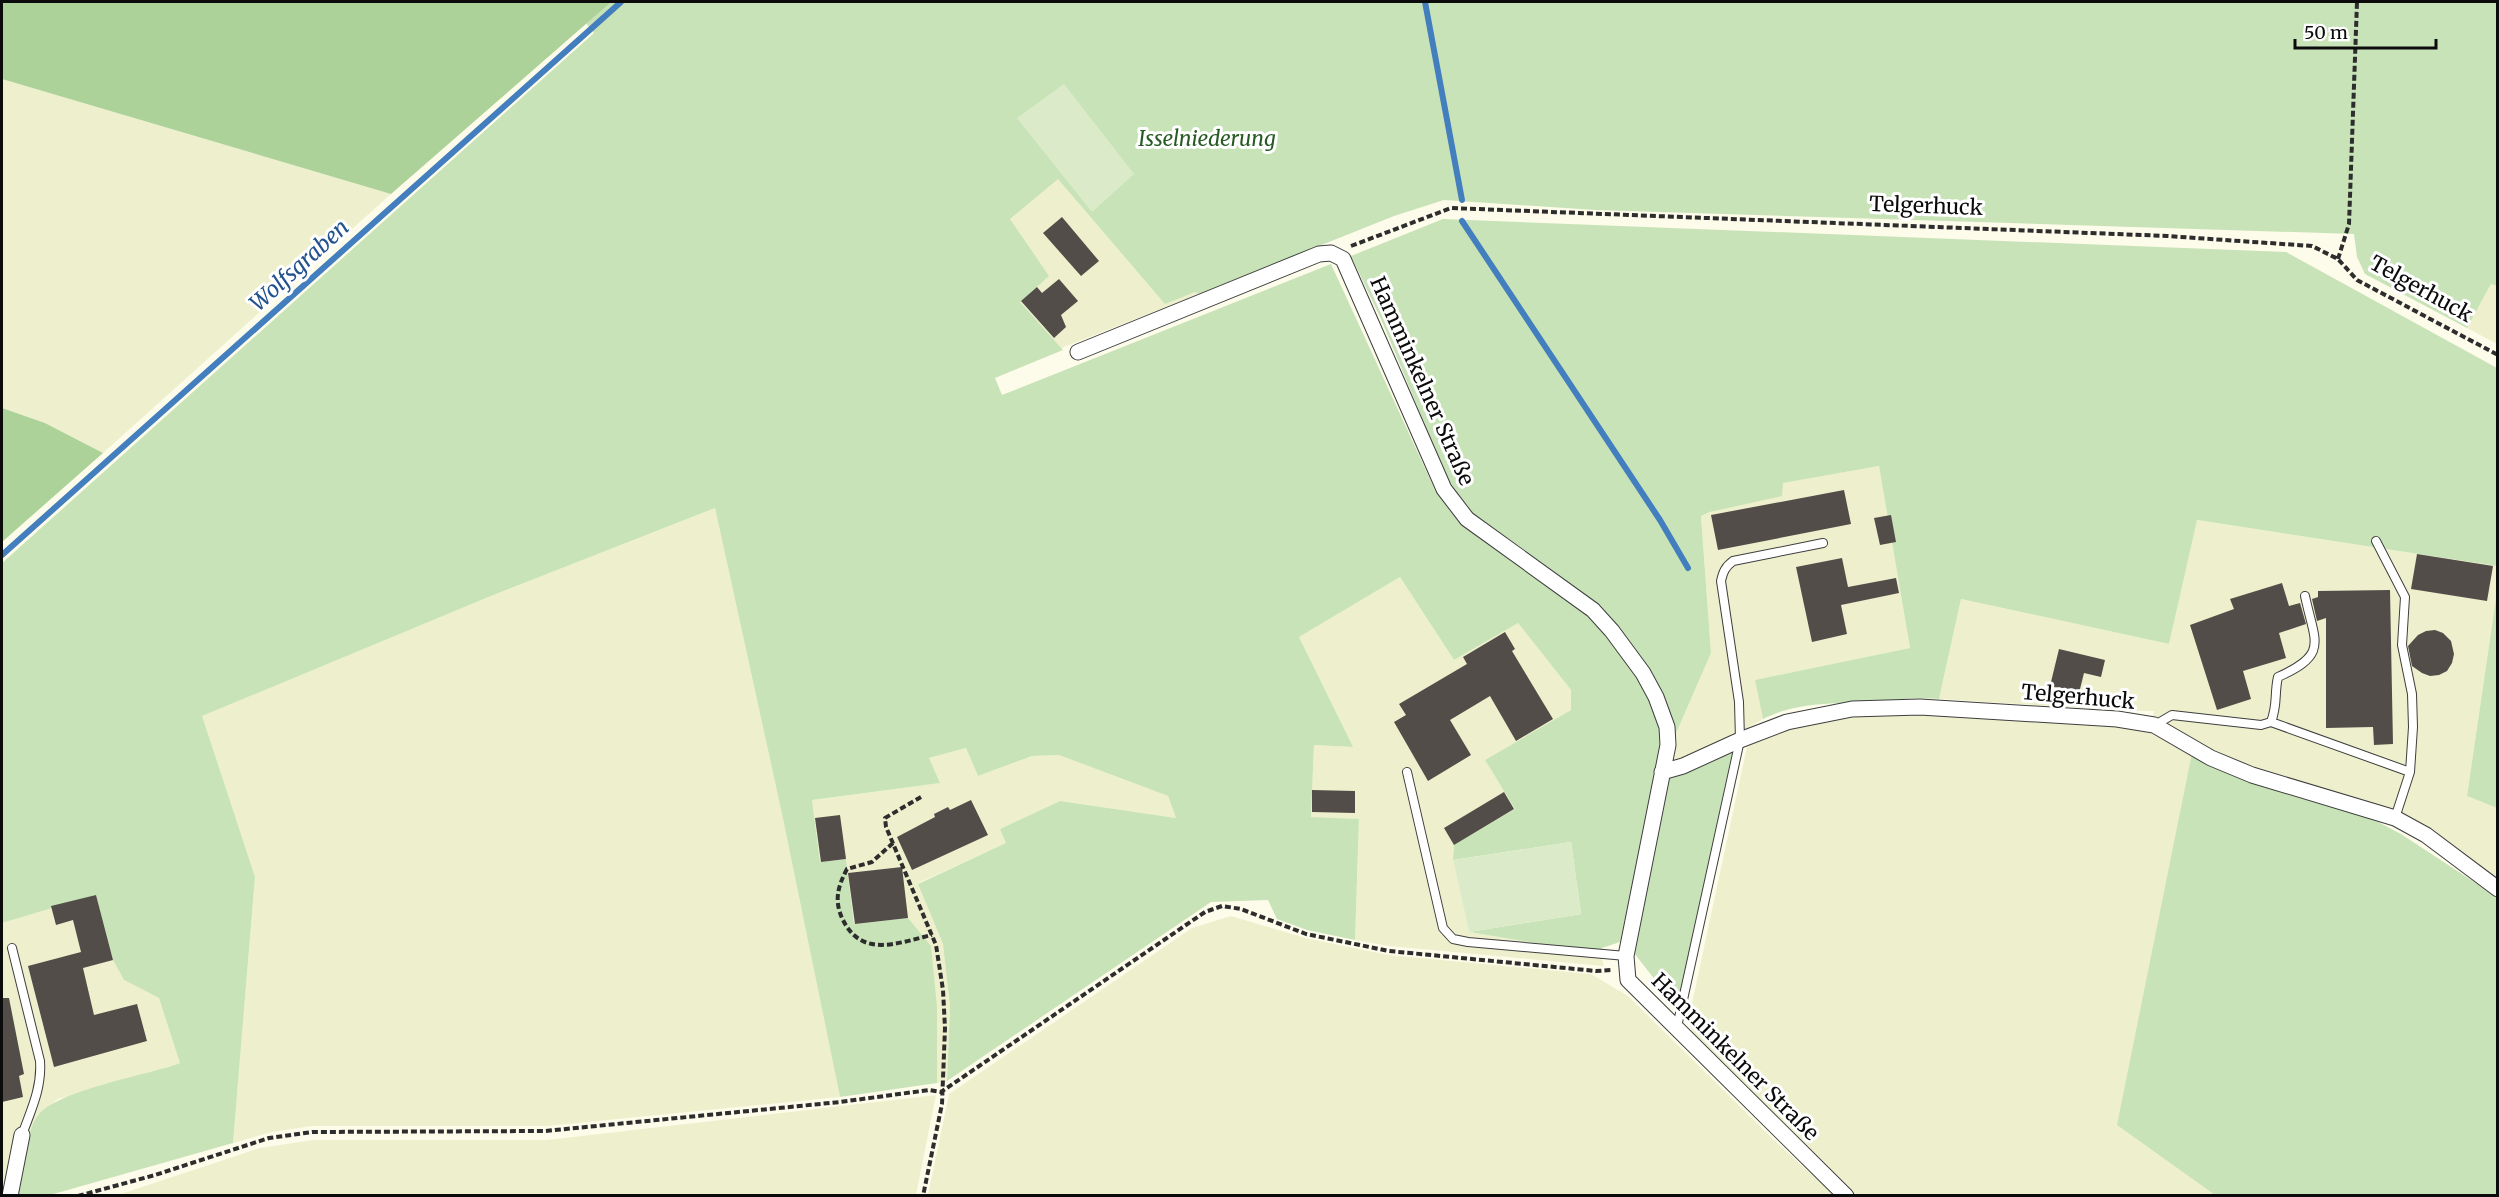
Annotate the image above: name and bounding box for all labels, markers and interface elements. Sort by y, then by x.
scale bar [2295,12,2436,50]
text: 50 m [2304,21,2348,44]
park label: Isselniederung [1138,125,1276,152]
street label: Telgerhuck [1869,190,1984,221]
water label: Wolfsgraben [243,213,355,317]
street label: Telgerhuck [2365,249,2478,328]
street label: Hamminkelner Straße [1364,272,1481,490]
street label: Telgerhuck [2020,678,2136,715]
street label: Hamminkelner Straße [1646,967,1825,1146]

